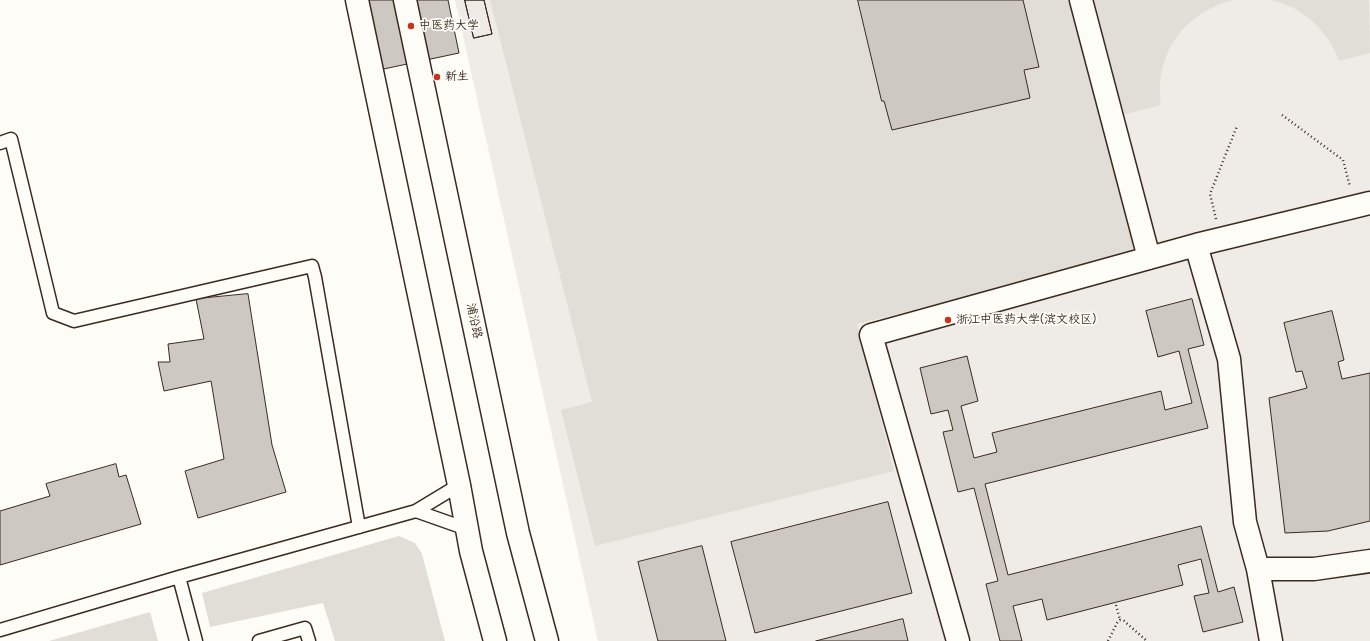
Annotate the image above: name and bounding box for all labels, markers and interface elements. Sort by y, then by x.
place label: 中医药大学 [419,19,479,33]
marker: 中医药大学 [406,21,416,31]
place label: 新生 [445,70,469,84]
marker: 新生 [432,72,442,82]
street label: 浦沿路 [463,302,485,340]
place label: 浙江中医药大学(滨文校区) [956,313,1096,327]
marker: 浙江中医药大学(滨文校区) [943,315,953,325]

